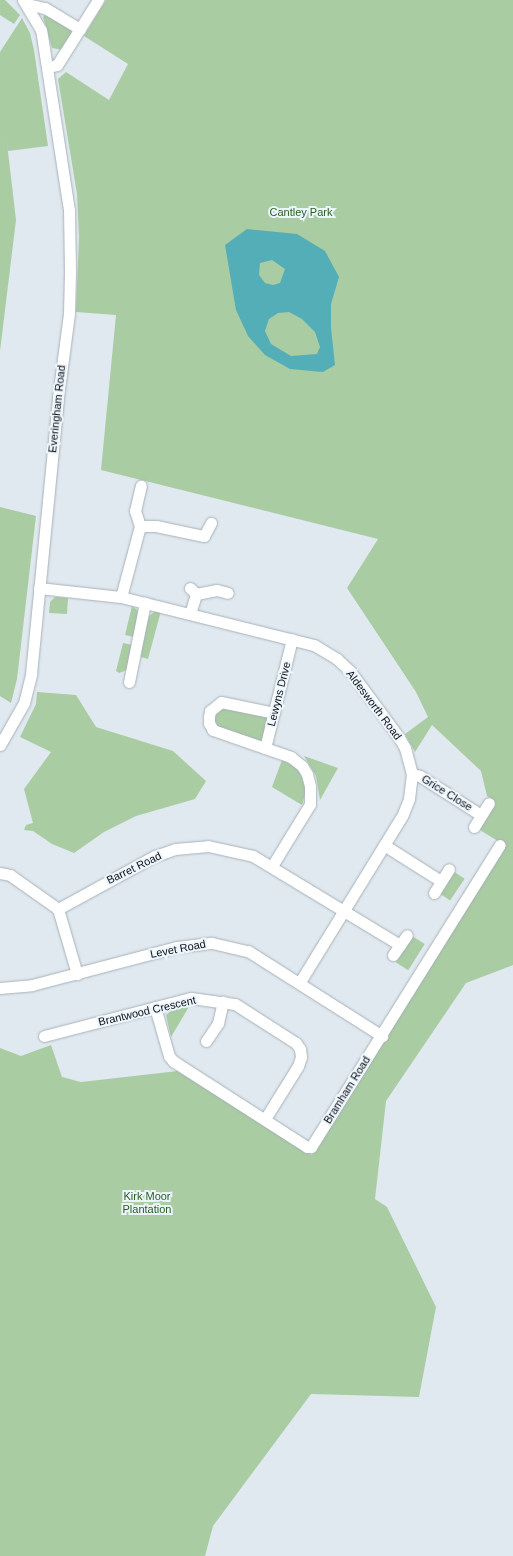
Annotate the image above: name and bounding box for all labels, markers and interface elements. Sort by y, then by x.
park label: Cantley Park [270,205,332,219]
street label: Everingham Road [46,365,68,453]
street label: Lewyns Drive [265,660,293,728]
street label: Aldesworth Road [344,668,404,742]
street label: Grice Close [419,772,475,814]
street label: Barret Road [104,849,164,887]
street label: Levet Road [149,937,207,961]
street label: Brantwood Crescent [97,993,197,1029]
street label: Bramham Road [321,1054,373,1126]
park label: Kirk Moor Plantation [123,1190,171,1216]

